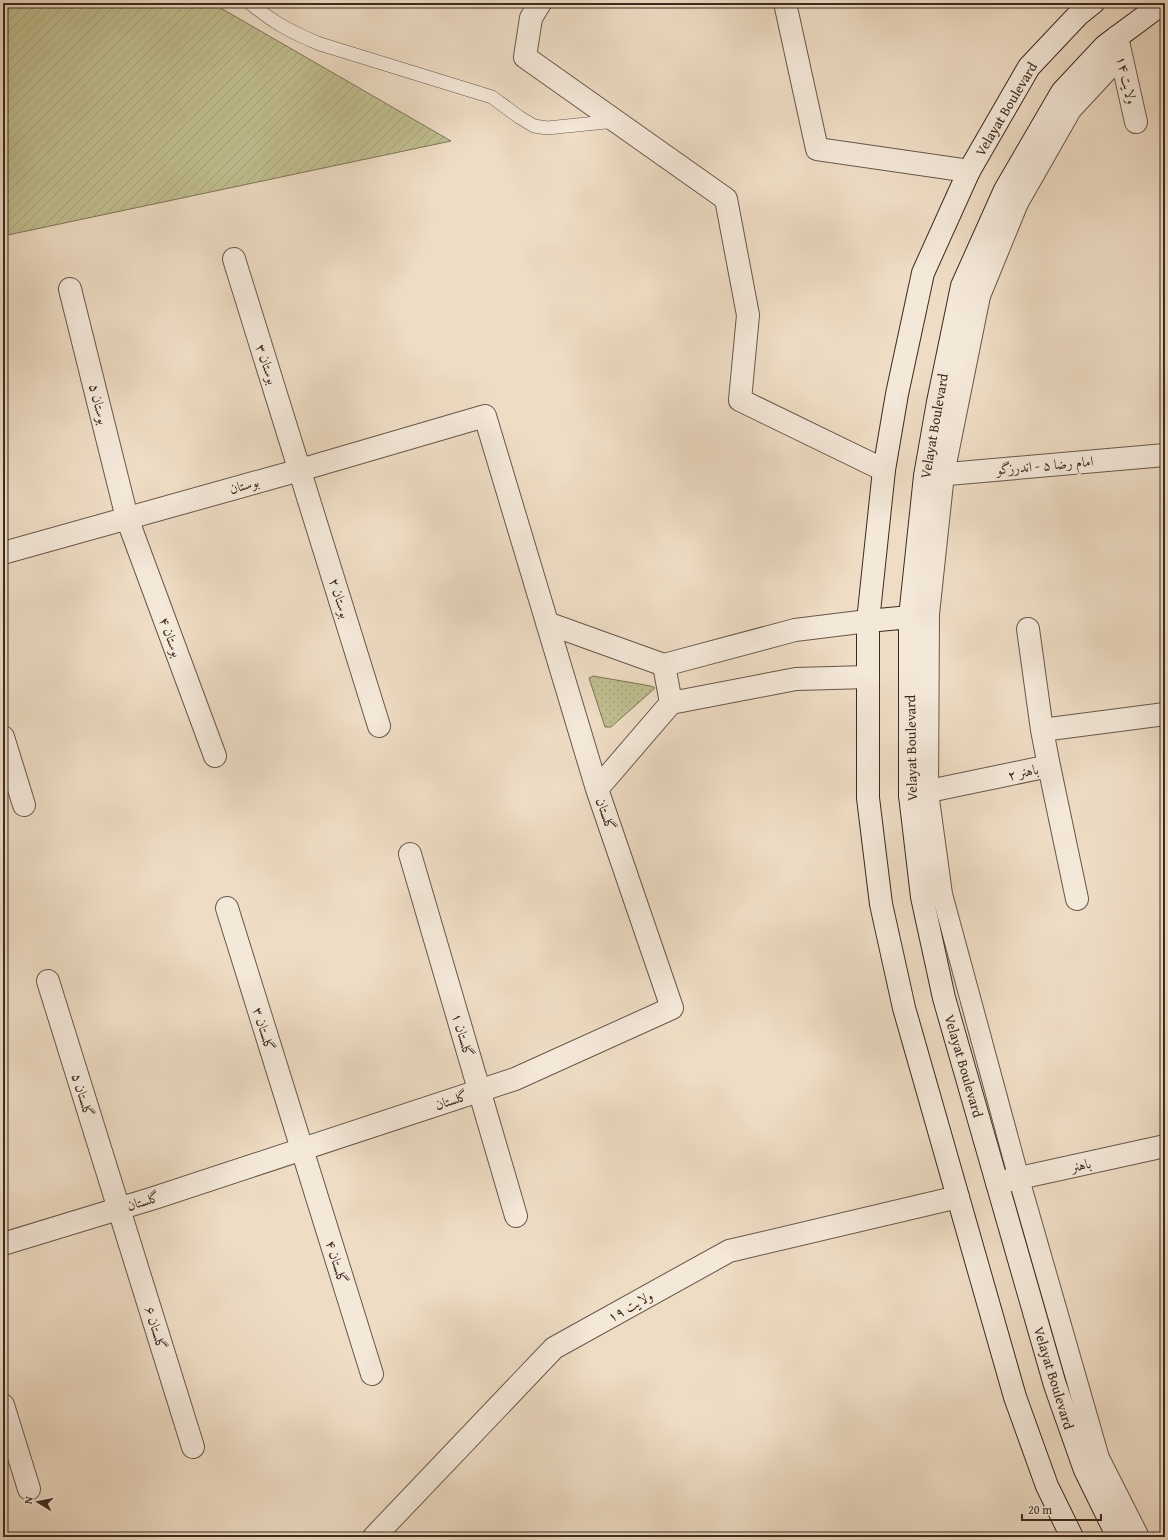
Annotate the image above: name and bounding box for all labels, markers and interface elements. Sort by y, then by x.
street label: ولایت ۱۴ [1112,54,1142,106]
street label: Velayat Boulevard [970,58,1042,160]
street label: بوستان ۳ [251,341,283,387]
street label: Velayat Boulevard [915,371,953,480]
street label: بوستان ۵ [84,382,114,427]
street label: امام رضا ۵ - اندرزگو [994,451,1095,482]
street label: بوستان [227,471,262,499]
street label: بوستان ۲ [324,575,356,621]
street label: بوستان ۴ [155,614,188,660]
street label: Velayat Boulevard [900,694,922,801]
street label: باهنر ۲ [1006,759,1041,785]
street label: گلستان [591,795,621,833]
street label: گلستان ۳ [248,1005,280,1053]
street label: گلستان ۱ [447,1011,479,1059]
street label: Velayat Boulevard [940,1012,988,1120]
street label: گلستان ۵ [67,1071,99,1119]
street label: گلستان [432,1085,470,1115]
street label: باهنر [1067,1153,1093,1177]
street label: گلستان [124,1187,162,1215]
street label: گلستان ۴ [321,1238,353,1286]
street label: ولایت ۱۹ [604,1285,656,1327]
street label: گلستان ۶ [140,1304,172,1352]
street label: Velayat Boulevard [1029,1324,1079,1432]
north arrow [18,1482,58,1522]
text: N [20,1495,37,1505]
scale bar [1022,1496,1101,1522]
text: 20 m [1028,1501,1052,1518]

